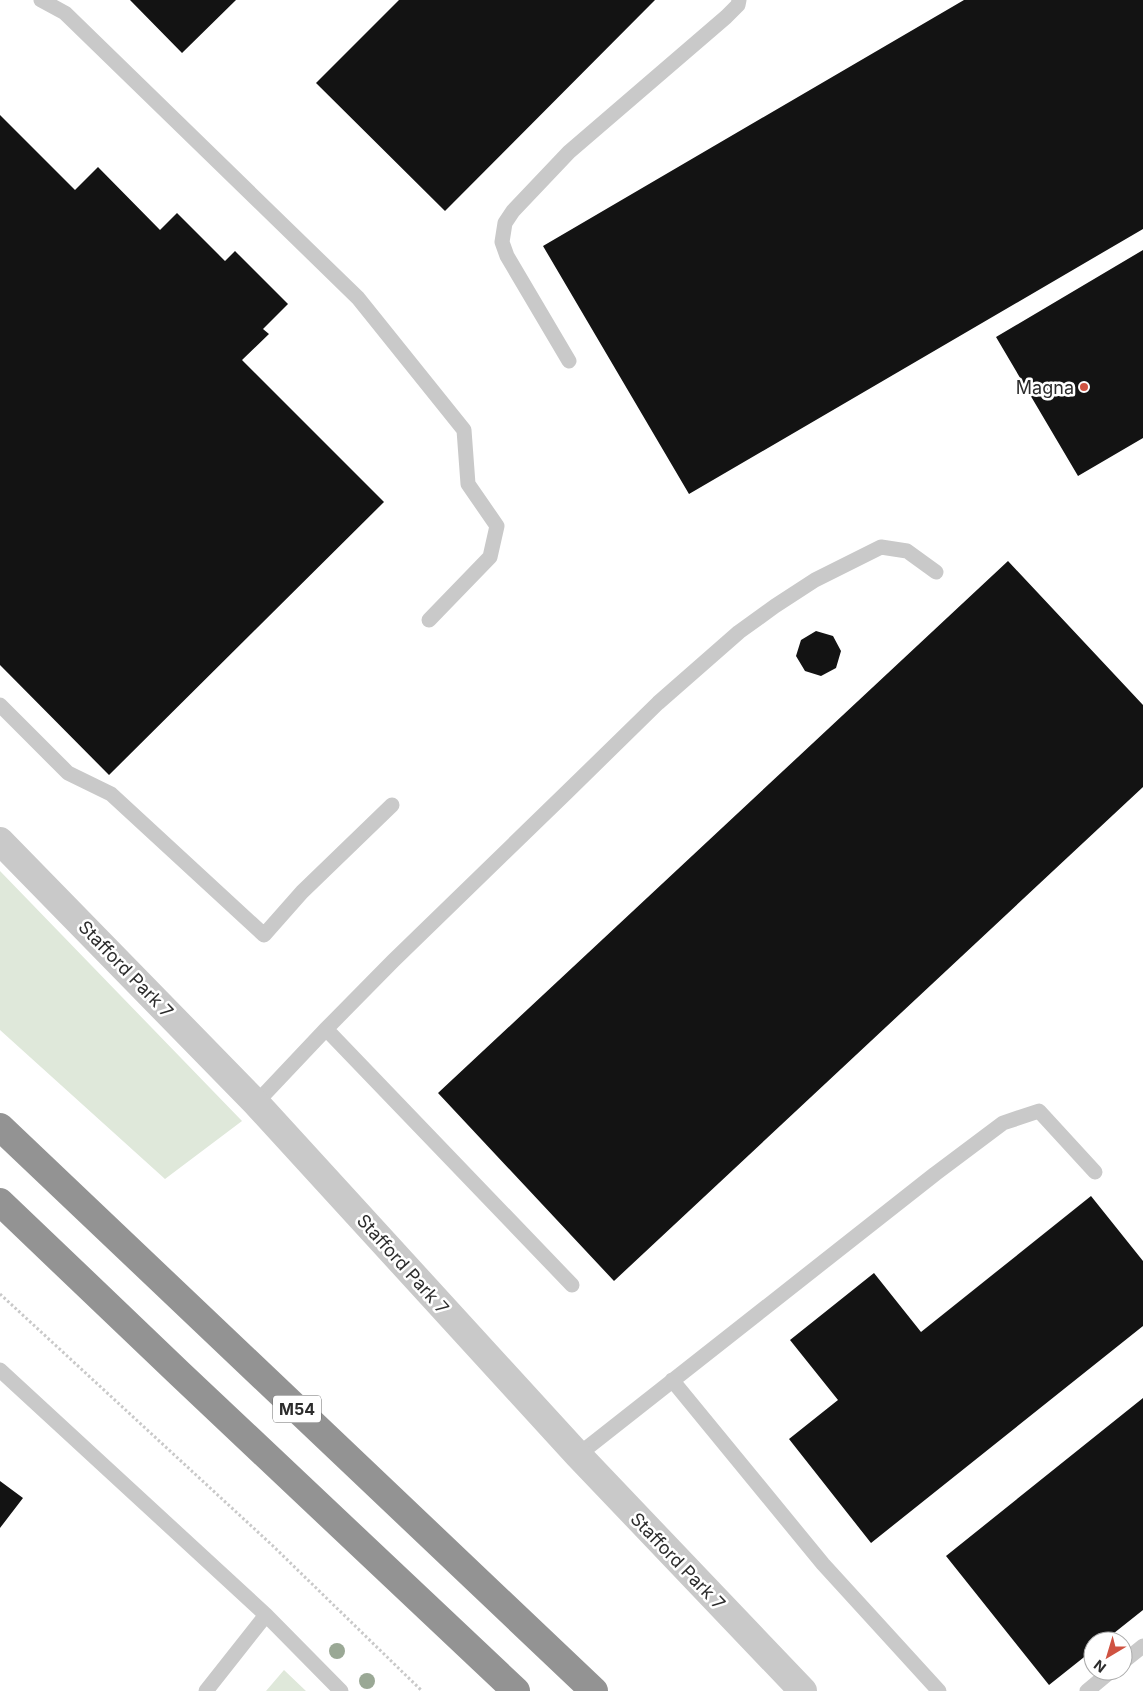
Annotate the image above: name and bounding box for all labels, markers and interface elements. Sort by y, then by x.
place label: Magna [1016,377,1074,398]
marker: Magna [1078,381,1090,393]
street label: Stafford Park 7 [74,916,178,1022]
street label: Stafford Park 7 [353,1210,453,1318]
road number: M54 [273,1396,321,1422]
street label: Stafford Park 7 [626,1508,730,1614]
north arrow [1083,1631,1133,1681]
text: N [1090,1657,1109,1677]

